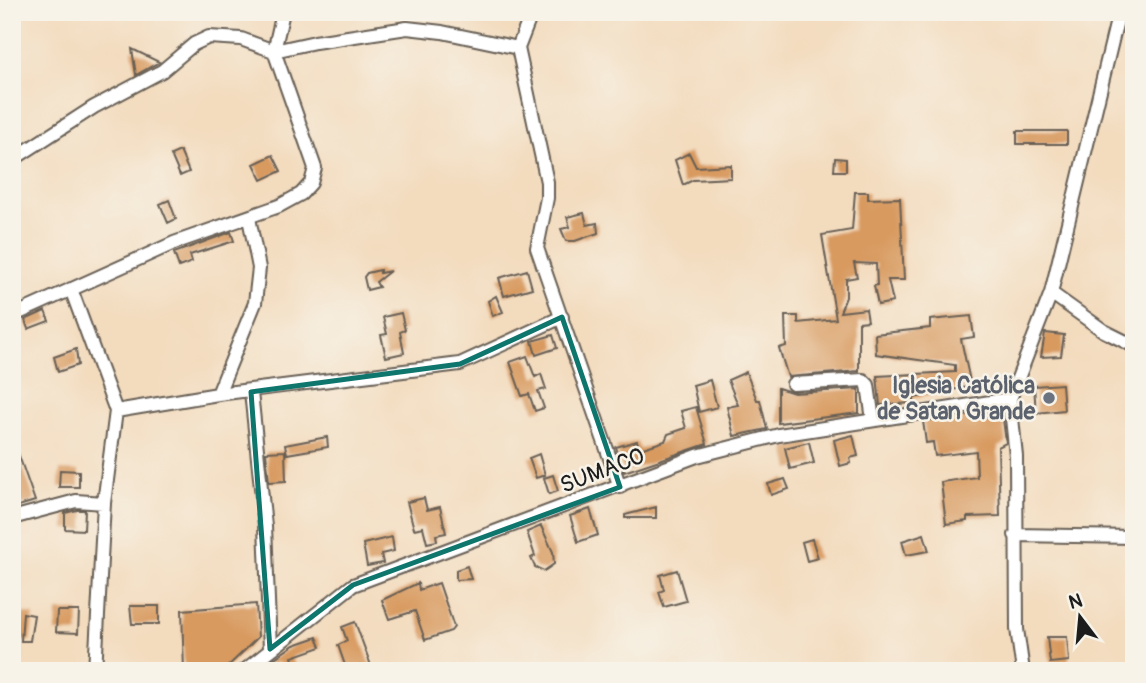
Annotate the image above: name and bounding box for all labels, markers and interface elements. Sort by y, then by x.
place label: Iglesia Católica de Satan Grande [877,371,1036,426]
marker: Iglesia Católica de Satan Grande [1041,390,1057,406]
street label: SUMACO [556,441,648,500]
north arrow [1044,582,1114,652]
text: N [1066,588,1085,615]

